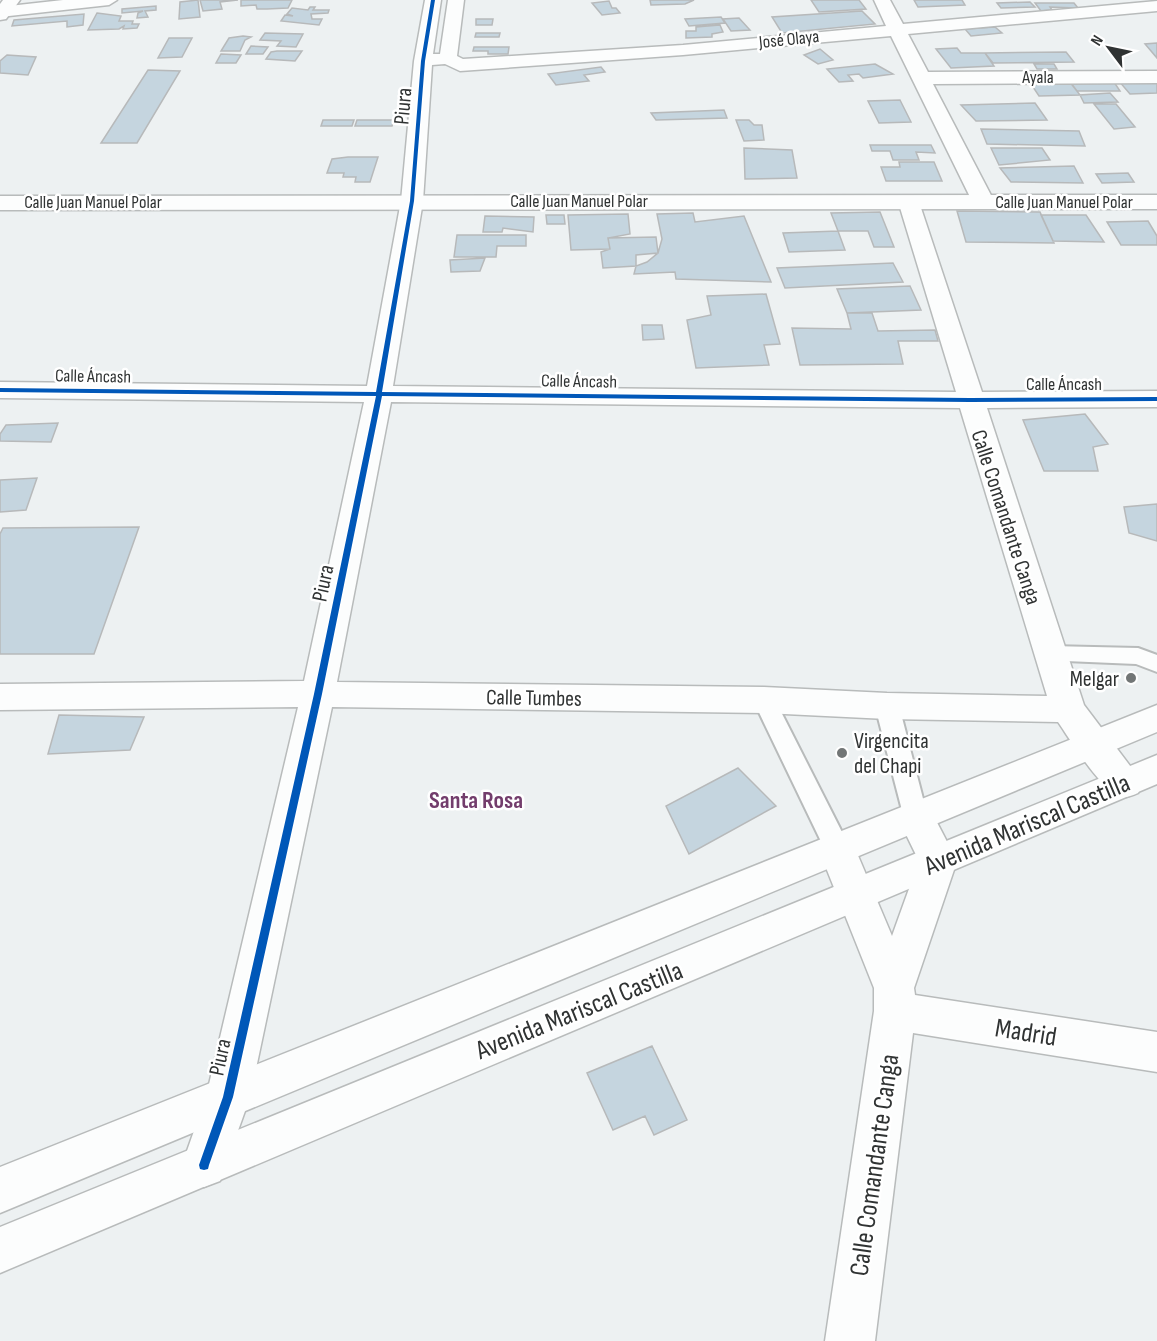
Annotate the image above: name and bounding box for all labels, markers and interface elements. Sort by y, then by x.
north arrow [1079,18,1139,78]
street label: José Olaya [757,26,820,53]
text: N [1087,32,1108,50]
street label: Ayala [1021,67,1054,88]
street label: Piura [388,87,419,126]
street label: Calle Juan Manuel Polar [510,191,648,212]
street label: Calle Juan Manuel Polar [24,192,162,213]
street label: Calle Juan Manuel Polar [995,192,1133,213]
street label: Calle Áncash [55,365,131,388]
street label: Calle Áncash [541,370,617,393]
street label: Calle Áncash [1026,374,1102,395]
street label: Calle Comandante Canga [965,427,1047,608]
street label: Piura [306,562,341,604]
place label: Melgar [1070,666,1119,693]
marker: Melgar [1124,671,1138,685]
street label: Calle Tumbes [486,684,582,713]
place label: Virgencita del Chapi [854,728,929,780]
marker: Virgencita del Chapi [835,746,849,760]
street label: Avenida Mariscal Castilla [919,767,1135,883]
district label: Santa Rosa [429,786,523,815]
street label: Avenida Mariscal Castilla [470,955,688,1067]
street label: Madrid [993,1012,1059,1054]
street label: Piura [203,1036,238,1078]
street label: Calle Comandante Canga [844,1052,906,1278]

